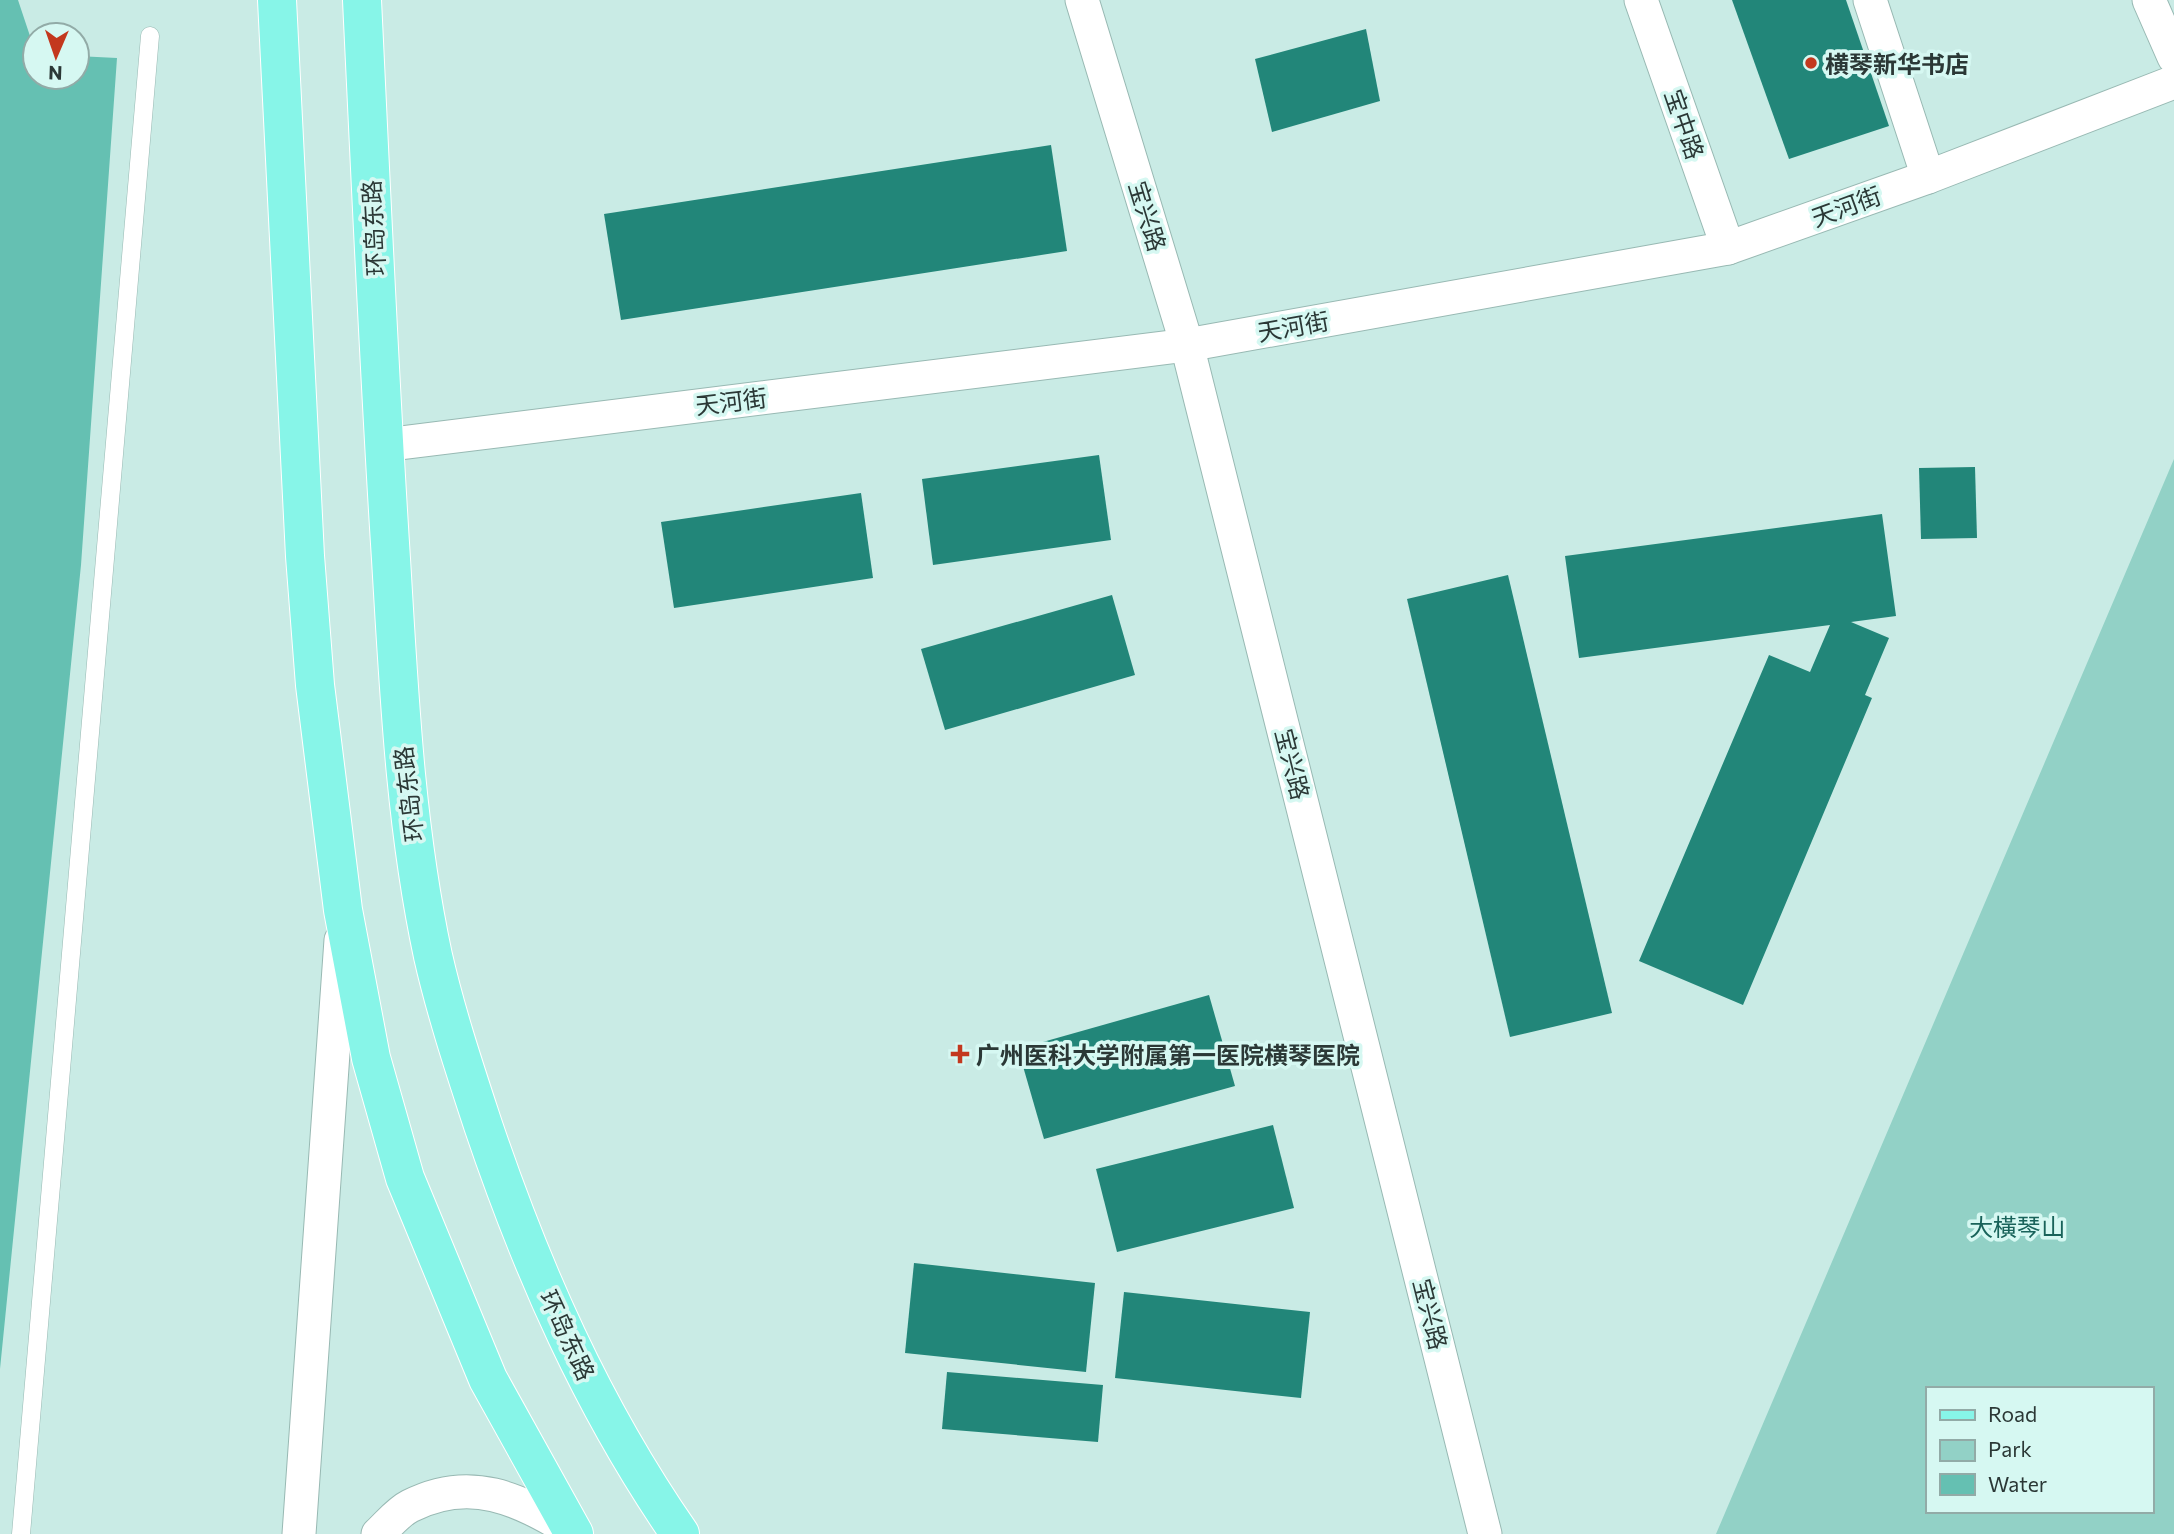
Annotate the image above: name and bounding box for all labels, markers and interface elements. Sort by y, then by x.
north arrow [21,21,91,91]
place label: 横琴新华书店 [1825,49,1969,78]
marker: 横琴新华书店 [1803,55,1819,71]
text: N [48,62,63,85]
street label: 宝中路 [1660,85,1710,163]
street label: 宝兴路 [1124,177,1172,255]
street label: 环岛东路 [356,179,390,277]
street label: 天河街 [1807,180,1885,232]
street label: 天河街 [1255,305,1331,347]
street label: 天河街 [694,382,768,420]
street label: 宝兴路 [1270,726,1316,802]
street label: 环岛东路 [388,745,428,843]
place label: 广州医科大学附属第一医院横琴医院 [976,1040,1360,1069]
marker: 广州医科大学附属第一医院横琴医院 [950,1044,970,1064]
park label: 大橫琴山 [1969,1212,2065,1241]
street label: 宝兴路 [1408,1276,1454,1352]
street label: 环岛东路 [535,1285,601,1385]
legend [1926,1387,2153,1513]
text: Road [1988,1401,2037,1426]
text: Park [1988,1436,2032,1461]
text: Water [1988,1471,2047,1496]

